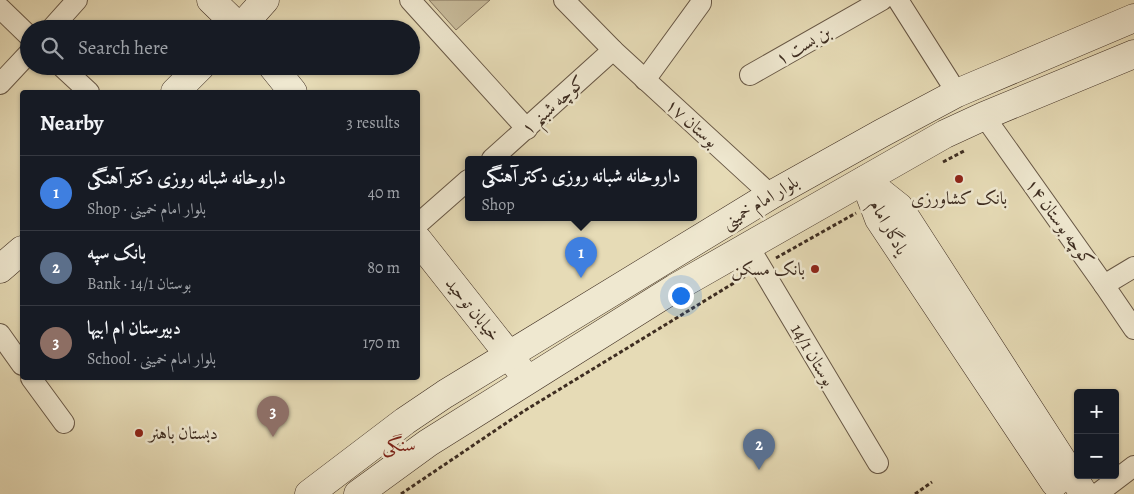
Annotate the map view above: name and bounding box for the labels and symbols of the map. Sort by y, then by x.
street label: بن بست ۱ [771,19,835,70]
street label: کوچه شبنم ۱ [516,70,594,145]
street label: بوستان ۱۷ [660,93,724,153]
street label: بلوار امام خمینی [717,170,805,238]
marker: بانک کشاورزی [953,173,965,185]
street label: کوچه بوستان ۱۴ [1019,173,1100,271]
place label: بانک کشاورزی [911,186,1007,210]
street label: یادگار امام [860,195,915,262]
pin: 1 [565,237,597,278]
place label: بانک مسکن [731,257,805,281]
marker: بانک مسکن [809,263,821,275]
street label: خیابان توحید [440,272,506,346]
your location [668,283,694,309]
street label: بوستان 14/1 [785,319,841,391]
pin: 3 [257,396,289,437]
place label: دبستان باهنر [147,421,218,445]
marker: دبستان باهنر [133,427,145,439]
pin: 2 [743,429,775,470]
district label: سنگی [382,432,416,458]

